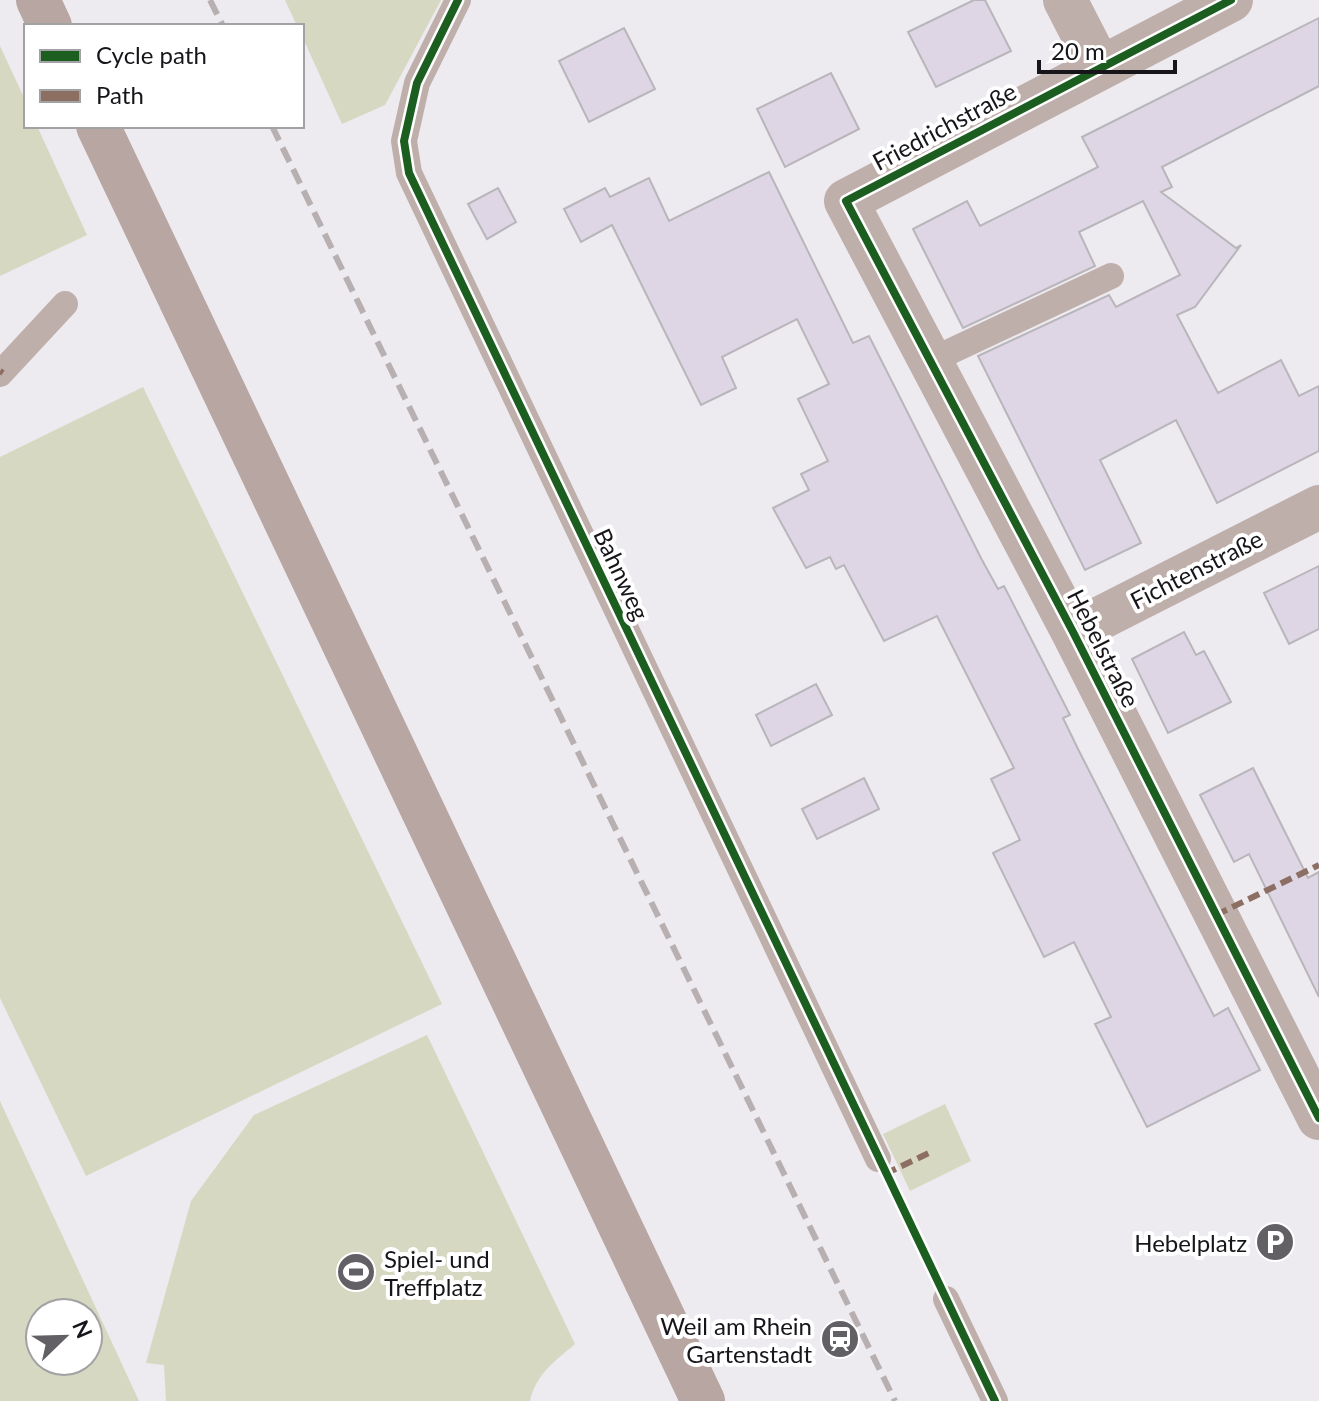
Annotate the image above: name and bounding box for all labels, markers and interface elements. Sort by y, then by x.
legend [24,24,304,128]
scale bar [1039,24,1175,74]
text: 20 m [1051,36,1105,65]
text: Cycle path [96,40,207,69]
street label: Friedrichstraße [867,76,1021,176]
text: Path [96,80,144,109]
street label: Fichtenstraße [1125,523,1267,615]
street label: Bahnweg [588,524,656,624]
street label: Hebelstraße [1062,584,1146,712]
parking icon: Hebelplatz [1254,1221,1296,1263]
place label: Hebelplatz [1134,1228,1247,1257]
place label: Spiel- und Treffplatz [384,1244,490,1301]
sports icon: Spiel- und Treffplatz [335,1251,377,1293]
north arrow [24,1297,104,1377]
place label: Weil am Rhein Gartenstadt [660,1311,812,1368]
text: N [67,1316,99,1342]
station icon: Weil am Rhein Gartenstadt [819,1318,861,1360]

